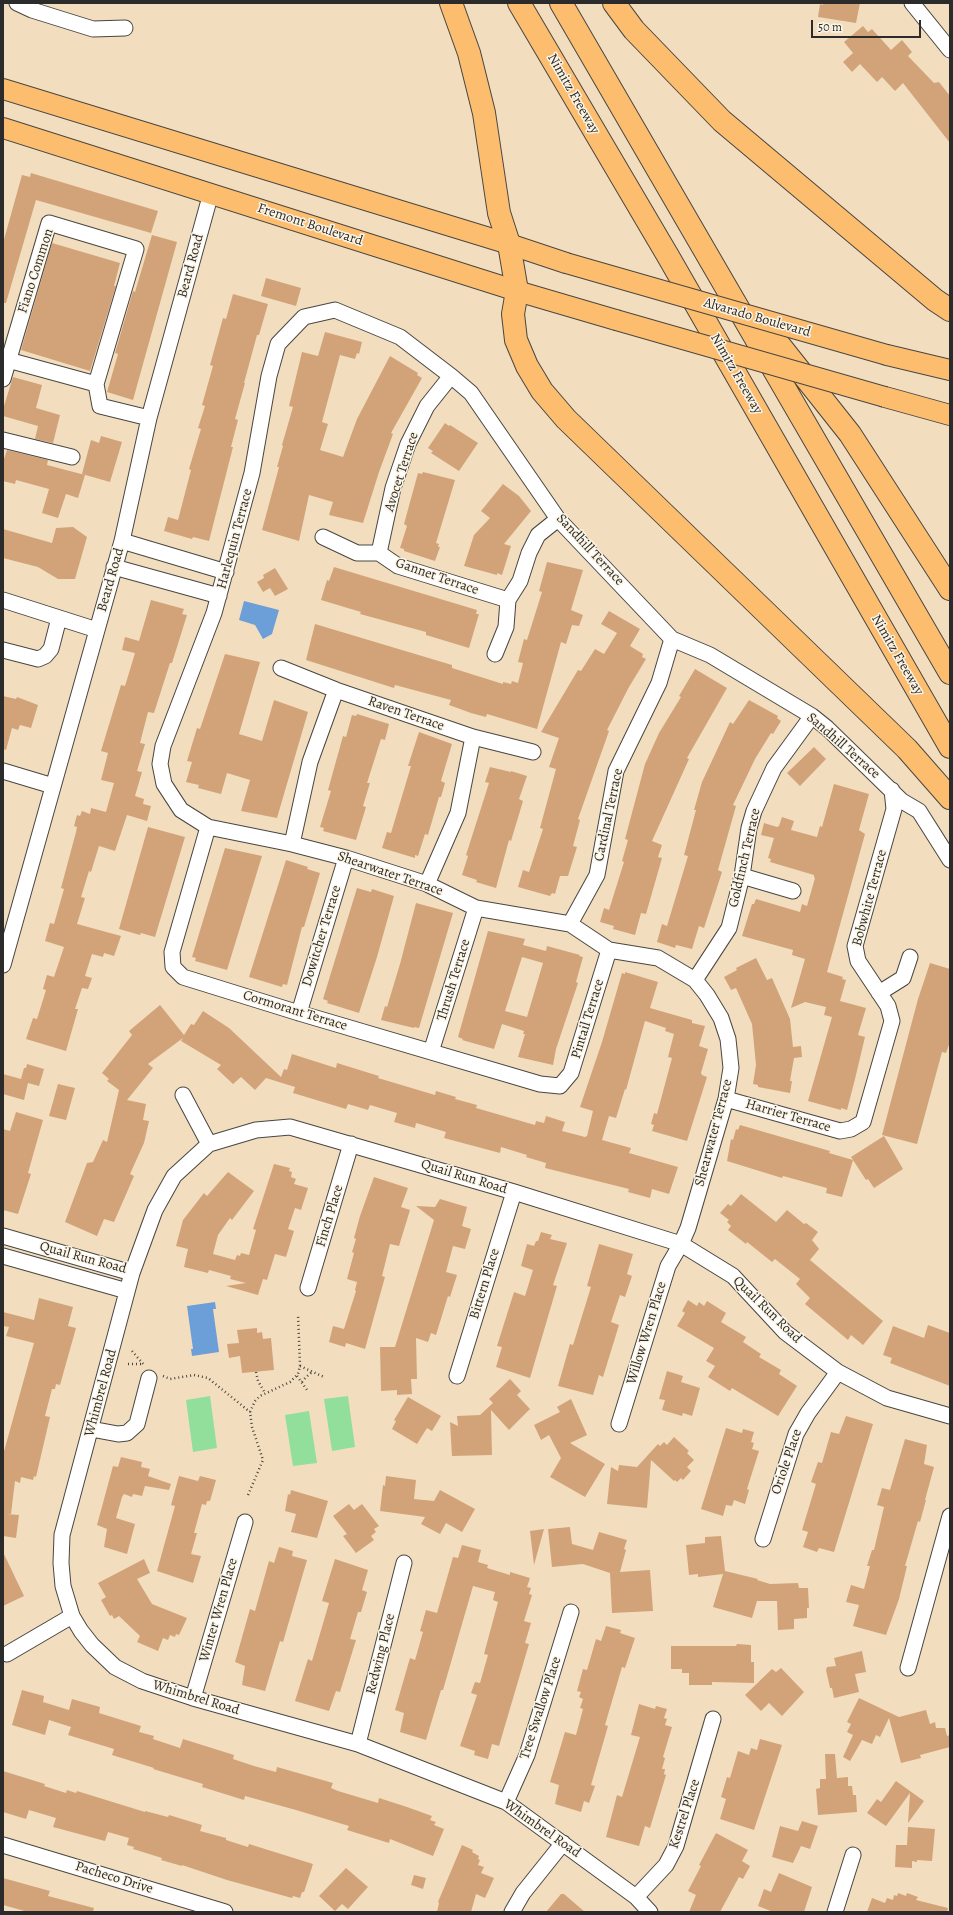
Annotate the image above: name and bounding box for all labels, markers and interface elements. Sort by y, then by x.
scale bar [813,12,923,38]
text: 50 m [818,19,842,35]
street label: Nimitz Freeway [543,51,603,137]
street label: Fremont Boulevard [255,200,365,250]
street label: Fiano Common [14,226,58,316]
street label: Beard Road [174,232,208,300]
street label: Alvarado Boulevard [702,295,812,341]
street label: Nimitz Freeway [706,331,766,417]
street label: Avocet Terrace [381,430,423,514]
street label: Harlequin Terrace [214,487,256,591]
street label: Sandhill Terrace [552,511,628,589]
street label: Beard Road [94,546,128,614]
street label: Gannet Terrace [393,555,481,599]
street label: Nimitz Freeway [867,612,927,698]
street label: Raven Terrace [366,693,446,735]
street label: Sandhill Terrace [803,709,883,783]
street label: Cardinal Terrace [591,767,627,863]
street label: Goldfinch Terrace [725,807,765,909]
street label: Shearwater Terrace [335,848,445,900]
street label: Bobwhite Terrace [849,848,891,948]
street label: Dowitcher Terrace [299,883,345,989]
street label: Thrush Terrace [434,937,474,1023]
street label: Pintail Terrace [568,977,608,1061]
street label: Cormorant Terrace [241,987,349,1035]
street label: Shearwater Terrace [692,1077,736,1189]
street label: Harrier Terrace [743,1096,833,1136]
street label: Quail Run Road [419,1156,509,1198]
street label: Finch Place [313,1183,347,1249]
street label: Quail Run Road [38,1238,128,1278]
street label: Bittern Place [466,1247,504,1321]
street label: Quail Run Road [729,1273,805,1347]
street label: Willow Wren Place [623,1280,671,1386]
street label: Whimbrel Road [81,1347,121,1439]
street label: Oriole Place [768,1427,806,1497]
street label: Winter Wren Place [196,1556,242,1664]
street label: Redwing Place [363,1612,399,1696]
street label: Tree Swallow Place [516,1655,566,1761]
street label: Whimbrel Road [151,1677,241,1719]
street label: Kestrel Place [666,1777,704,1851]
street label: Whimbrel Road [500,1796,584,1862]
street label: Pacheco Drive [73,1858,155,1898]

